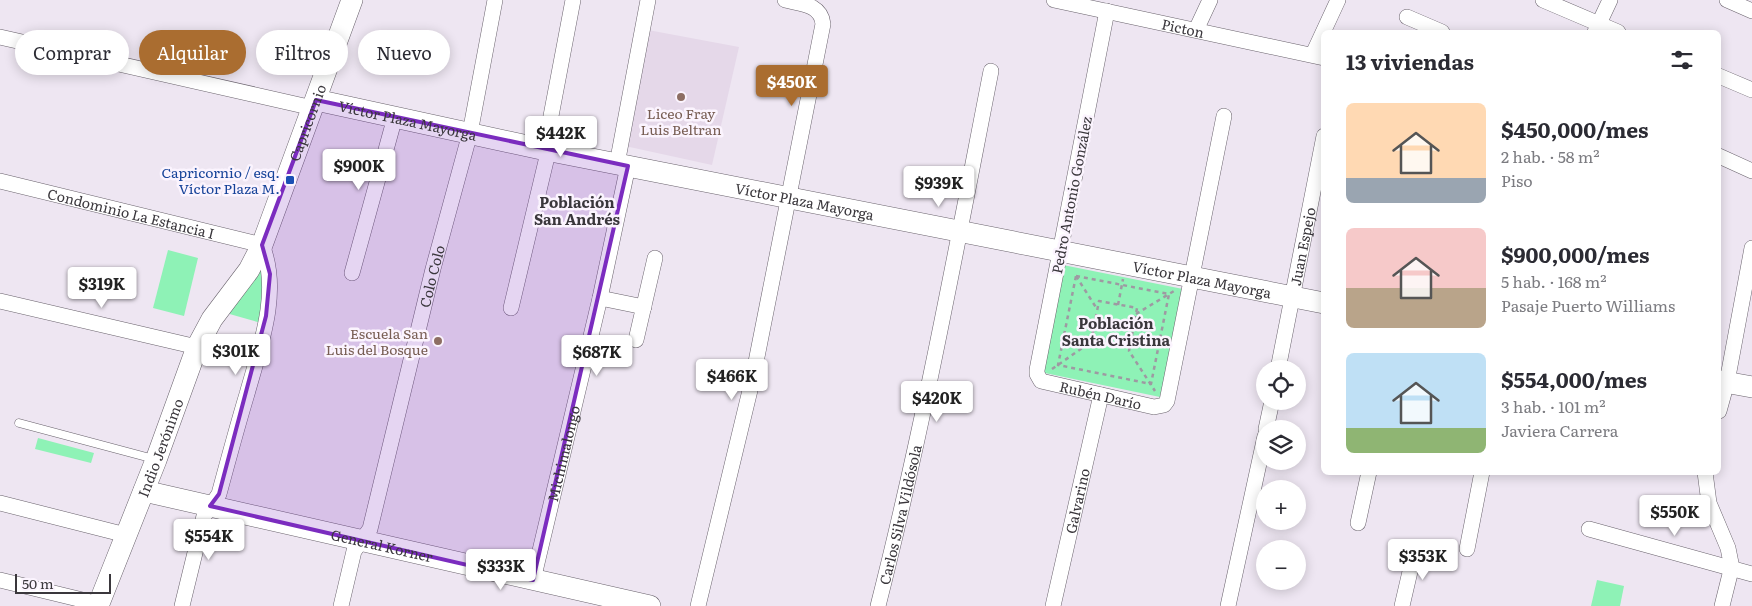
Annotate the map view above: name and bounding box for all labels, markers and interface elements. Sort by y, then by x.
street label: Picton [1160,13,1206,42]
chip: Comprar [15,30,129,75]
chip: Alquilar [139,30,246,75]
chip: Filtros [256,30,348,75]
chip: Nuevo [358,30,450,75]
text: 13 viviendas [1346,45,1474,76]
icon: filters [1668,46,1696,74]
pin: $450K [757,64,827,107]
text: $450K [767,69,817,93]
street label: Capricornio [284,81,330,164]
marker: Liceo Fray Luis Beltran [675,91,687,103]
street label: Víctor Plaza Mayorga [337,95,479,145]
place label: Liceo Fray Luis Beltran [641,103,721,139]
text: $450,000/mes [1501,113,1648,144]
street label: Pedro Antonio González [1046,114,1096,275]
pin: $442K [526,116,596,158]
text: $442K [536,120,586,144]
icon: home [1386,123,1446,183]
text: 2 hab. · 58 m² [1501,144,1600,168]
pin: $900K [324,148,394,191]
text: $900K [334,153,385,177]
place label: Capricornio / esq. Víctor Plaza M. [161,162,280,198]
pin: $939K [904,166,974,208]
text: Piso [1501,168,1533,192]
text: $939K [914,170,964,194]
marker: Capricornio / esq. Víctor Plaza M. [284,174,296,186]
street label: Víctor Plaza Mayorga [734,177,876,224]
street label: Condominio La Estancia I [46,183,217,243]
district label: Población San Andrés [534,190,621,230]
street label: Juan Espejo [1285,205,1320,287]
text: $900,000/mes [1501,238,1649,269]
street label: Colo Colo [414,243,449,309]
icon: home [1386,248,1446,308]
street label: Víctor Plaza Mayorga [1131,256,1274,303]
pin: $319K [67,266,137,309]
text: 5 hab. · 168 m² [1501,269,1607,293]
text: $319K [79,271,125,295]
text: Pasaje Puerto Williams [1501,293,1675,317]
district label: Población Santa Cristina [1062,311,1171,351]
place label: Escuela San Luis del Bosque [326,323,428,359]
pin: $301K [201,334,271,376]
pin: $687K [562,334,632,377]
marker: Escuela San Luis del Bosque [432,335,444,347]
text: $301K [212,338,260,362]
text: $687K [572,339,622,363]
pin: $466K [697,358,767,401]
map controls [1256,360,1306,590]
button: locate [1256,360,1306,410]
text: $466K [707,363,757,387]
text: $554,000/mes [1501,363,1647,394]
icon: home [1386,373,1446,433]
street label: Rubén Darío [1058,376,1144,414]
pin: $420K [902,380,972,423]
text: $420K [912,385,962,409]
text: 3 hab. · 101 m² [1501,394,1606,418]
street label: Indio Jerónimo [132,396,188,500]
street label: Michimalongo [542,403,584,504]
text: Javiera Carrera [1501,418,1618,442]
button: layers [1256,420,1306,470]
street label: Carlos Silva Vildósola [874,442,926,587]
street label: Galvarino [1060,466,1094,535]
button: + [1256,480,1306,530]
pin: $550K [1640,494,1710,537]
text: $550K [1650,499,1700,523]
pin: $554K [174,518,244,561]
text: $554K [184,523,234,547]
street label: General Korner [329,524,435,566]
pin: $353K [1388,538,1458,581]
button: − [1256,540,1306,590]
text: $353K [1399,543,1447,567]
pin: $333K [466,548,536,591]
text: $333K [477,553,525,577]
scale bar [15,571,111,594]
text: 50 m [22,573,54,593]

